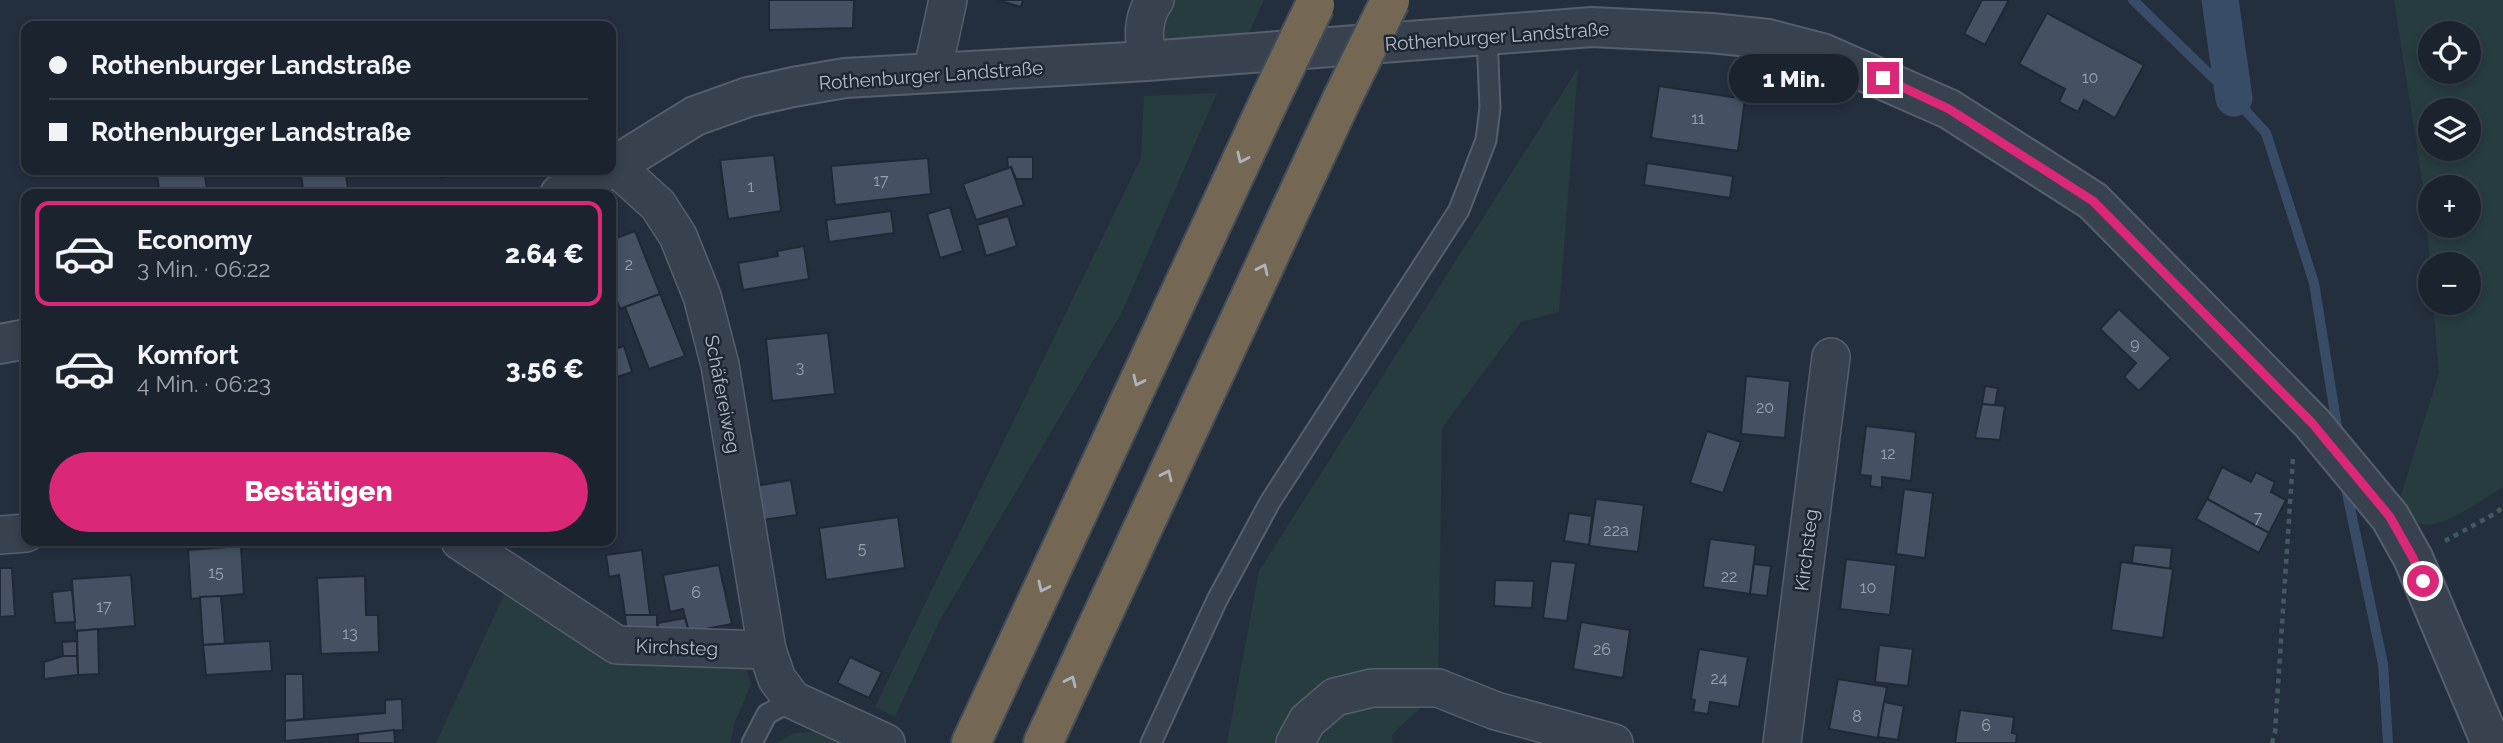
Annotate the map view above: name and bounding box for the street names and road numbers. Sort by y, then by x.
street label: Rothenburger Landstraße [1384,17,1610,55]
street label: Rothenburger Landstraße [818,56,1044,94]
street label: Schäfereiweg [701,333,745,455]
street label: Kirchsteg [1790,508,1822,592]
street label: Kirchsteg [635,635,719,659]

